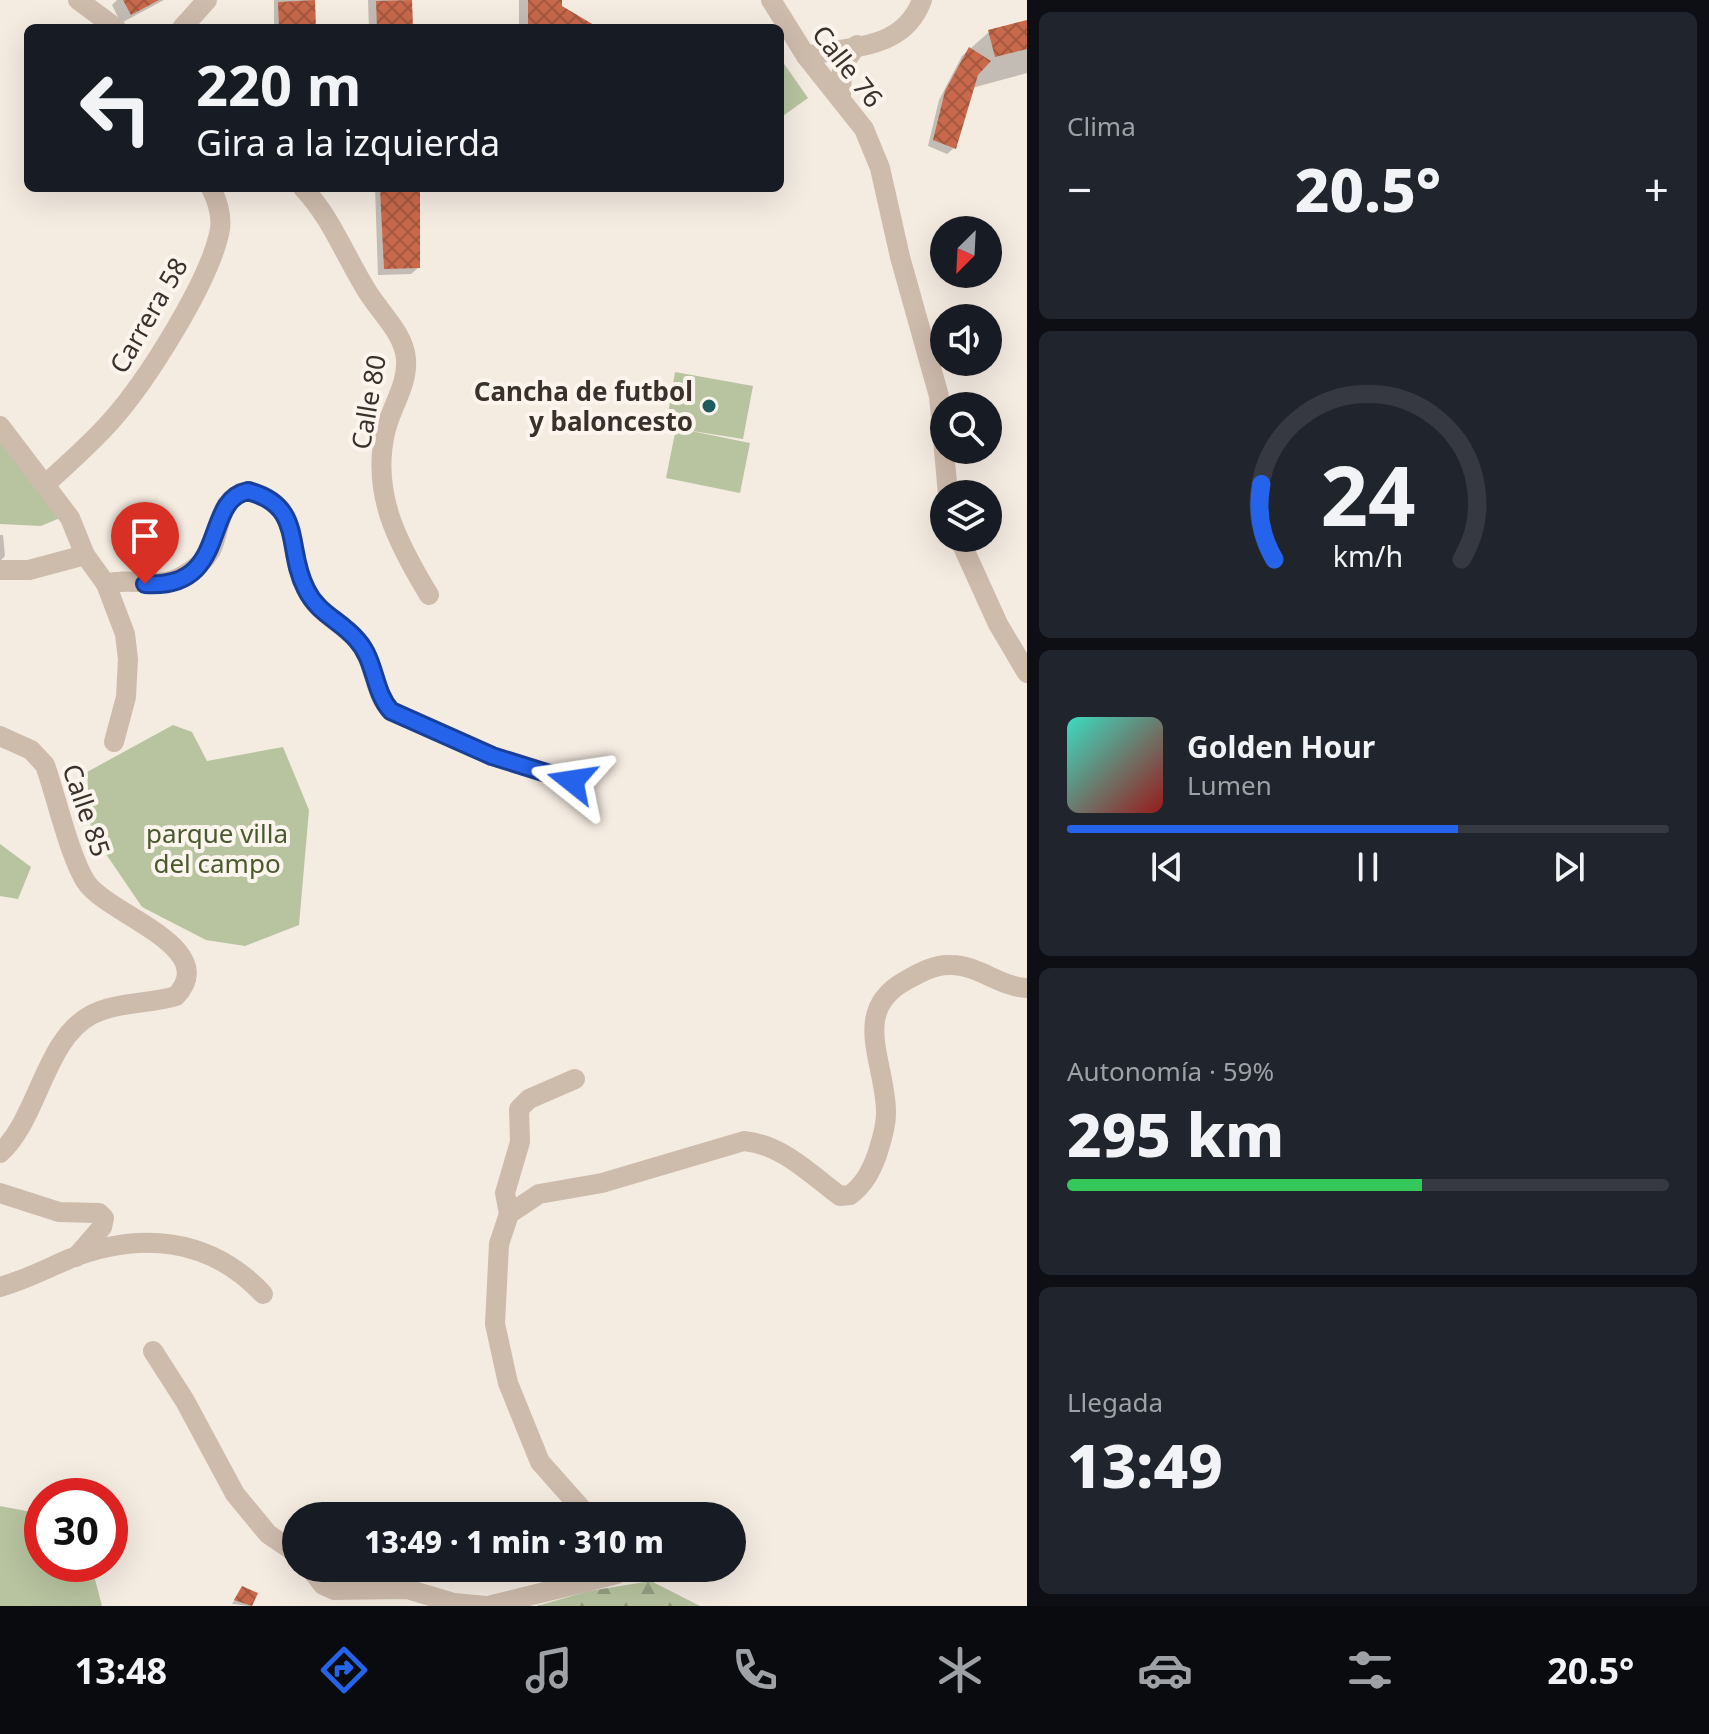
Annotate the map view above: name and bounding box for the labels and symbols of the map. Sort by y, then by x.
street label: Calle 76 [804,17,892,115]
north arrow [930,216,1002,288]
street label: Carrera 58 [100,251,196,379]
street label: Calle 80 [342,352,394,452]
place label: Cancha de futbol y baloncesto [474,373,693,439]
marker: Cancha de futbol y baloncesto [700,397,718,415]
pin [111,502,179,584]
position arrow [530,739,614,823]
street label: Calle 85 [54,759,120,861]
park label: parque villa del campo [146,815,288,881]
speed limit sign: 30 [24,1478,128,1582]

